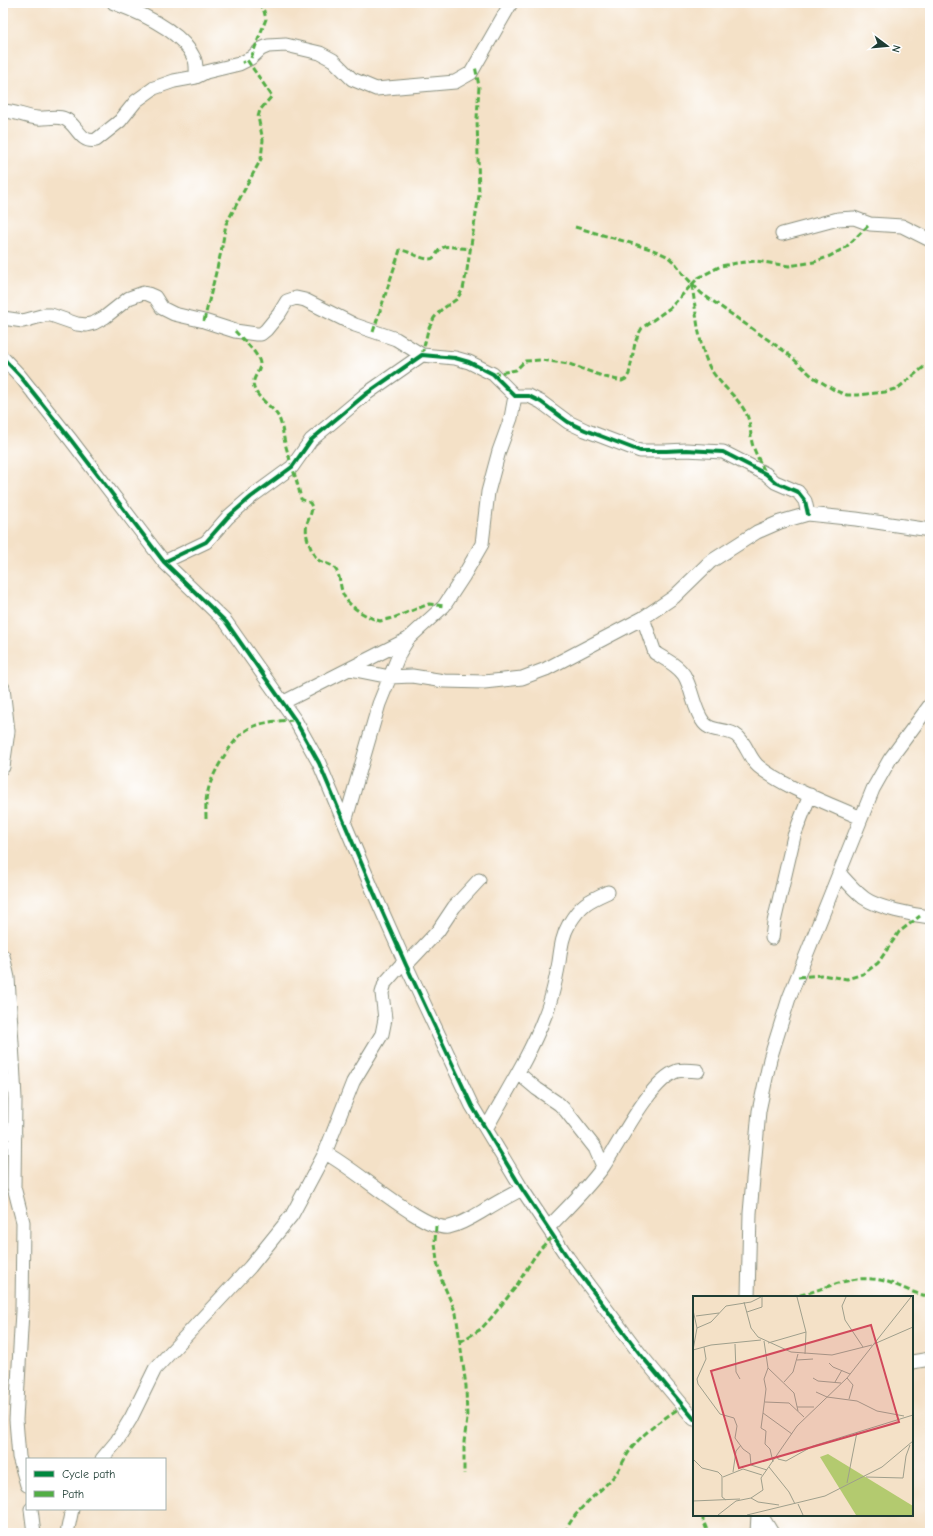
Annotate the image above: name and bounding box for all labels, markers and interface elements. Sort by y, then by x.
north arrow [867,26,907,66]
text: N [889,43,903,54]
inset map [693,1296,913,1516]
legend [26,1458,166,1510]
text: Cycle path [62,1467,115,1481]
text: Path [62,1487,84,1501]

